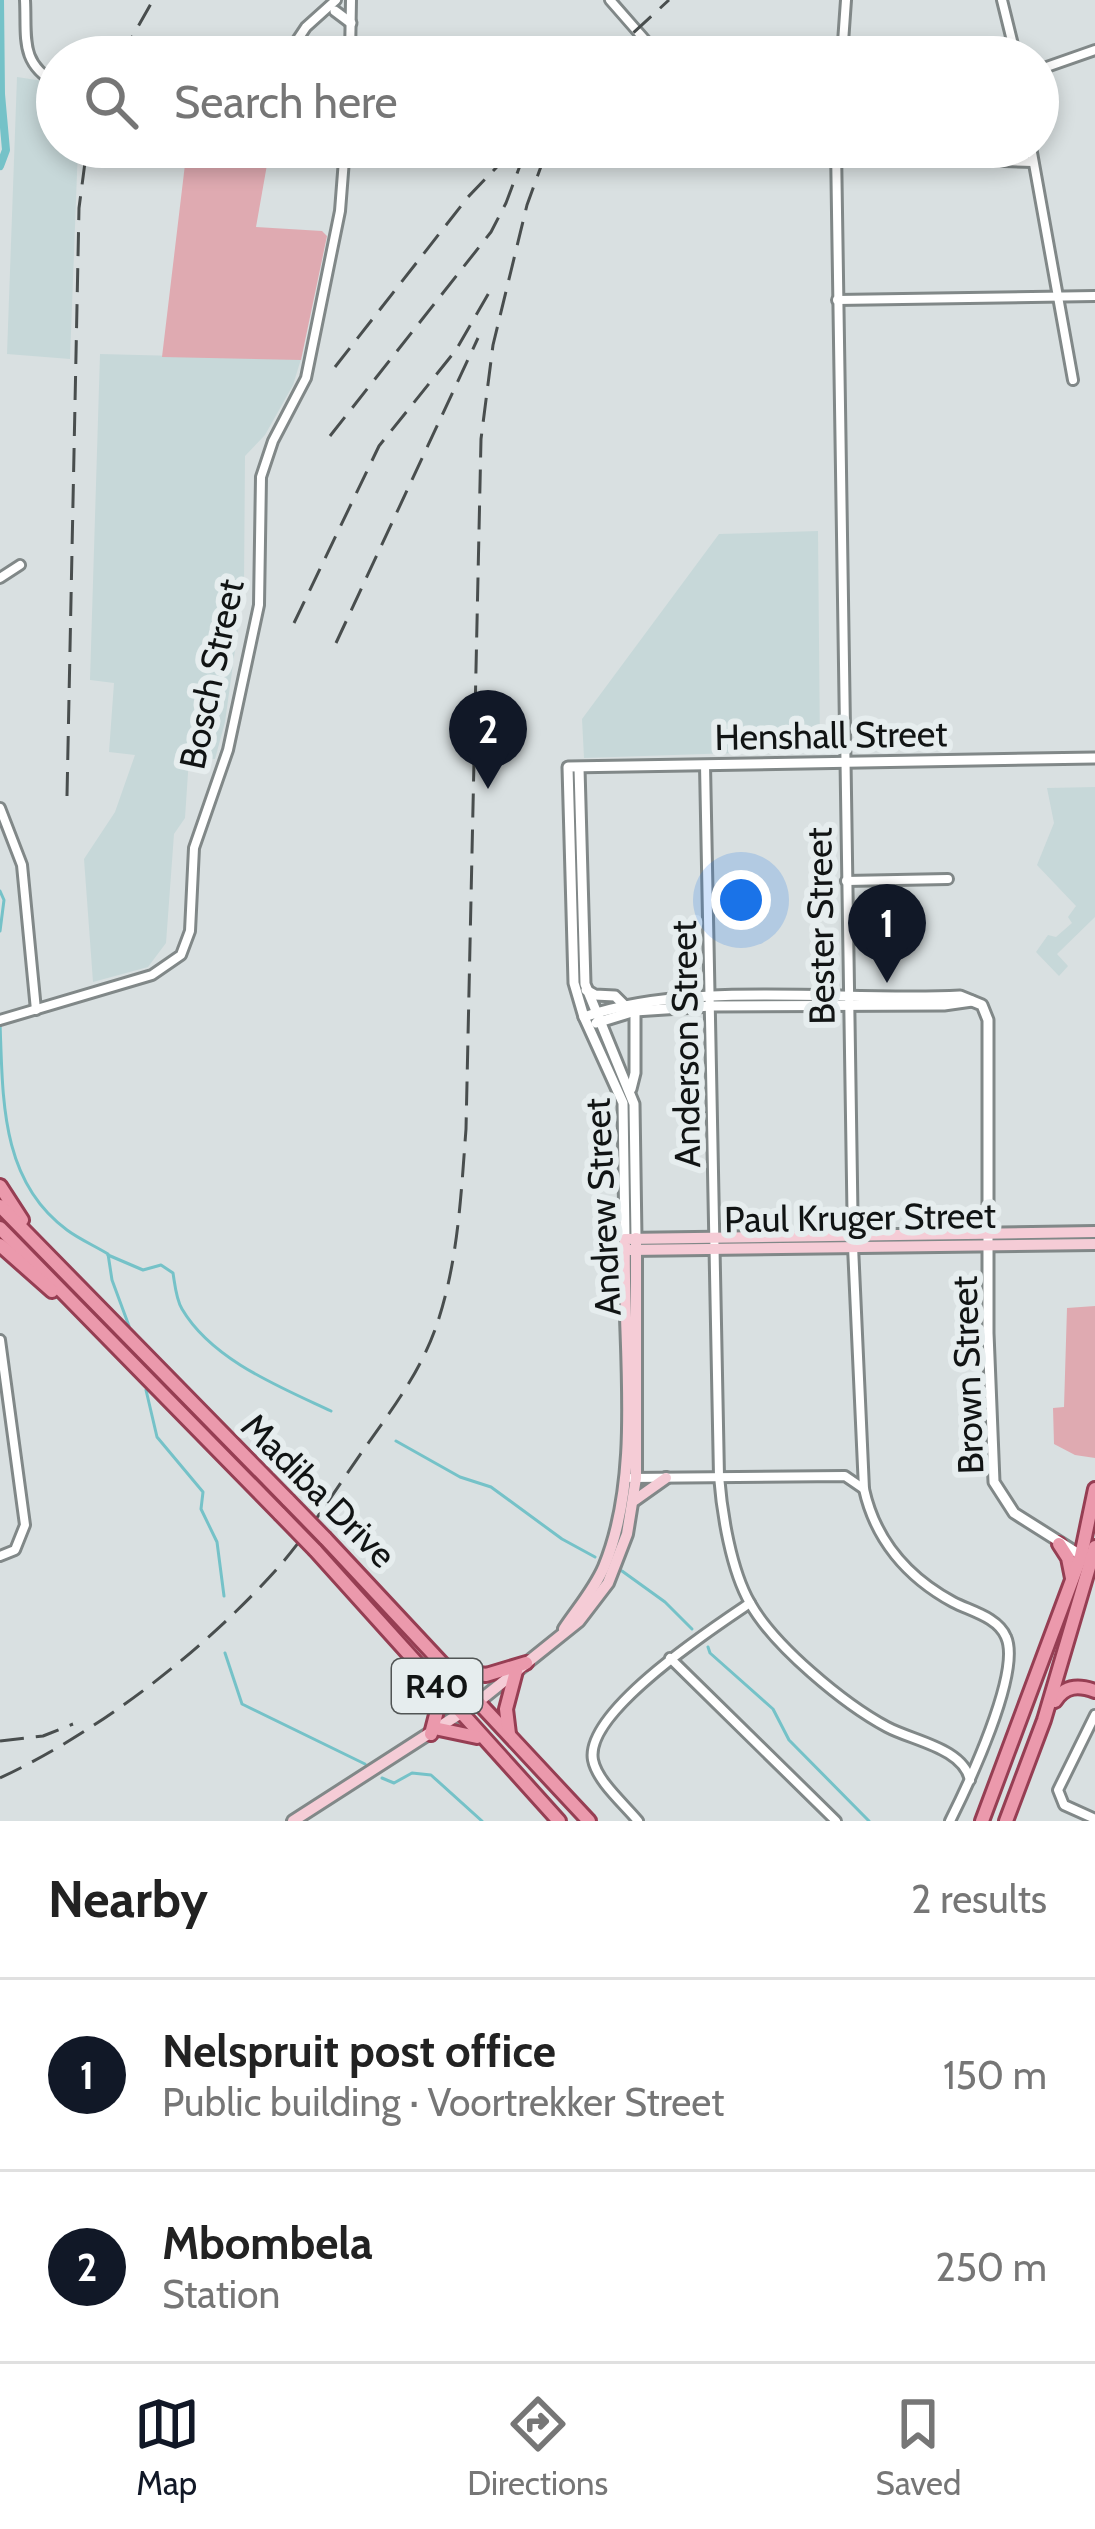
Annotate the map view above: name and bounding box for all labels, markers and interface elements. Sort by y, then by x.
search box [36,36,1059,168]
icon: search [78,69,144,135]
text: Search here [174,75,398,129]
street label: Bosch Street [169,575,253,773]
pin: 2 [449,690,527,789]
street label: Henshall Street [714,711,948,759]
street label: Bester Street [796,827,844,1025]
your location [711,870,771,930]
pin: 1 [848,884,926,983]
street label: Anderson Street [661,920,709,1168]
street label: Andrew Street [574,1097,630,1317]
street label: Paul Kruger Street [724,1193,996,1241]
street label: Brown Street [942,1275,992,1475]
street label: Madiba Drive [233,1404,405,1576]
road number: R40 [392,1659,482,1713]
text: Nearby [48,1868,208,1930]
text: 2 results [911,1875,1047,1923]
text: Nelspruit post office [162,2024,556,2078]
text: 1 [80,2051,94,2099]
text: 150 m [943,2051,1047,2099]
text: Public building · Voortrekker Street [162,2078,724,2126]
text: Mbombela [162,2216,373,2270]
text: 2 [77,2243,97,2291]
text: 250 m [935,2243,1047,2291]
text: Station [162,2270,280,2318]
tab: Map [134,2391,200,2503]
tab: Directions [467,2391,608,2503]
tab: Saved [876,2391,961,2503]

